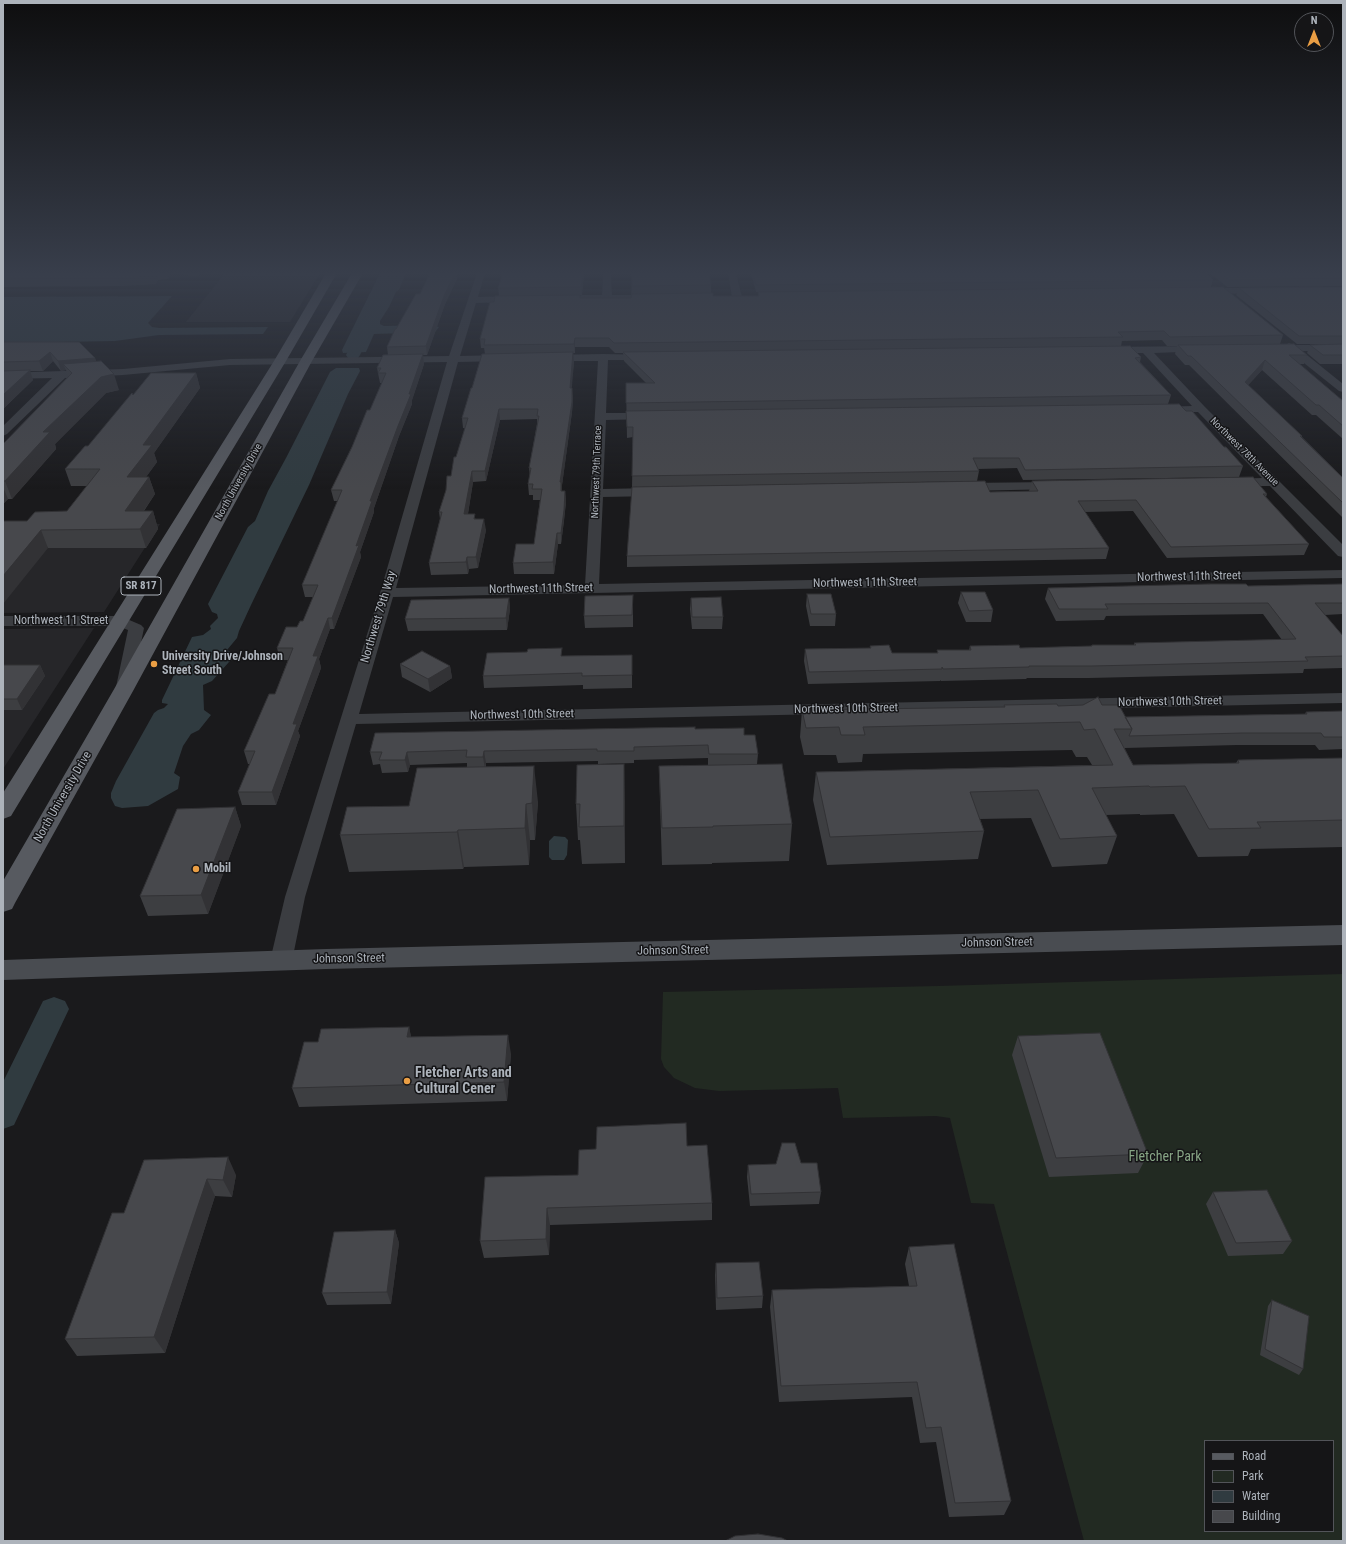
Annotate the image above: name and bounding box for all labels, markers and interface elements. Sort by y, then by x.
north arrow [1294,12,1334,52]
text: N [1311,14,1317,27]
street label: Northwest 78th Avenue [1207,415,1281,489]
street label: Northwest 79th Terrace [589,425,605,519]
street label: North University Drive [213,442,265,522]
street label: Northwest 79th Way [358,569,400,665]
street label: Northwest 11th Street [1137,569,1241,585]
street label: Northwest 11th Street [813,575,917,591]
road number: SR 817 [121,577,161,595]
street label: Northwest 11th Street [489,581,593,597]
street label: Northwest 11 Street [14,614,108,628]
place label: University Drive/Johnson Street South [162,650,283,678]
marker: University Drive/Johnson Street South [149,659,159,669]
street label: Northwest 10th Street [1118,694,1222,710]
street label: Northwest 10th Street [794,701,898,717]
street label: Northwest 10th Street [470,707,574,723]
street label: North University Drive [31,749,95,845]
place label: Mobil [204,862,231,876]
marker: Mobil [191,864,201,874]
street label: Johnson Street [961,935,1033,951]
street label: Johnson Street [637,943,709,959]
street label: Johnson Street [313,951,385,967]
place label: Fletcher Arts and Cultural Cener [415,1065,512,1098]
marker: Fletcher Arts and Cultural Cener [402,1076,412,1086]
park label: Fletcher Park [1129,1149,1201,1165]
legend [1204,1440,1334,1532]
text: Road [1242,1449,1266,1463]
text: Park [1242,1469,1263,1483]
text: Water [1242,1489,1270,1503]
text: Building [1242,1509,1280,1523]

